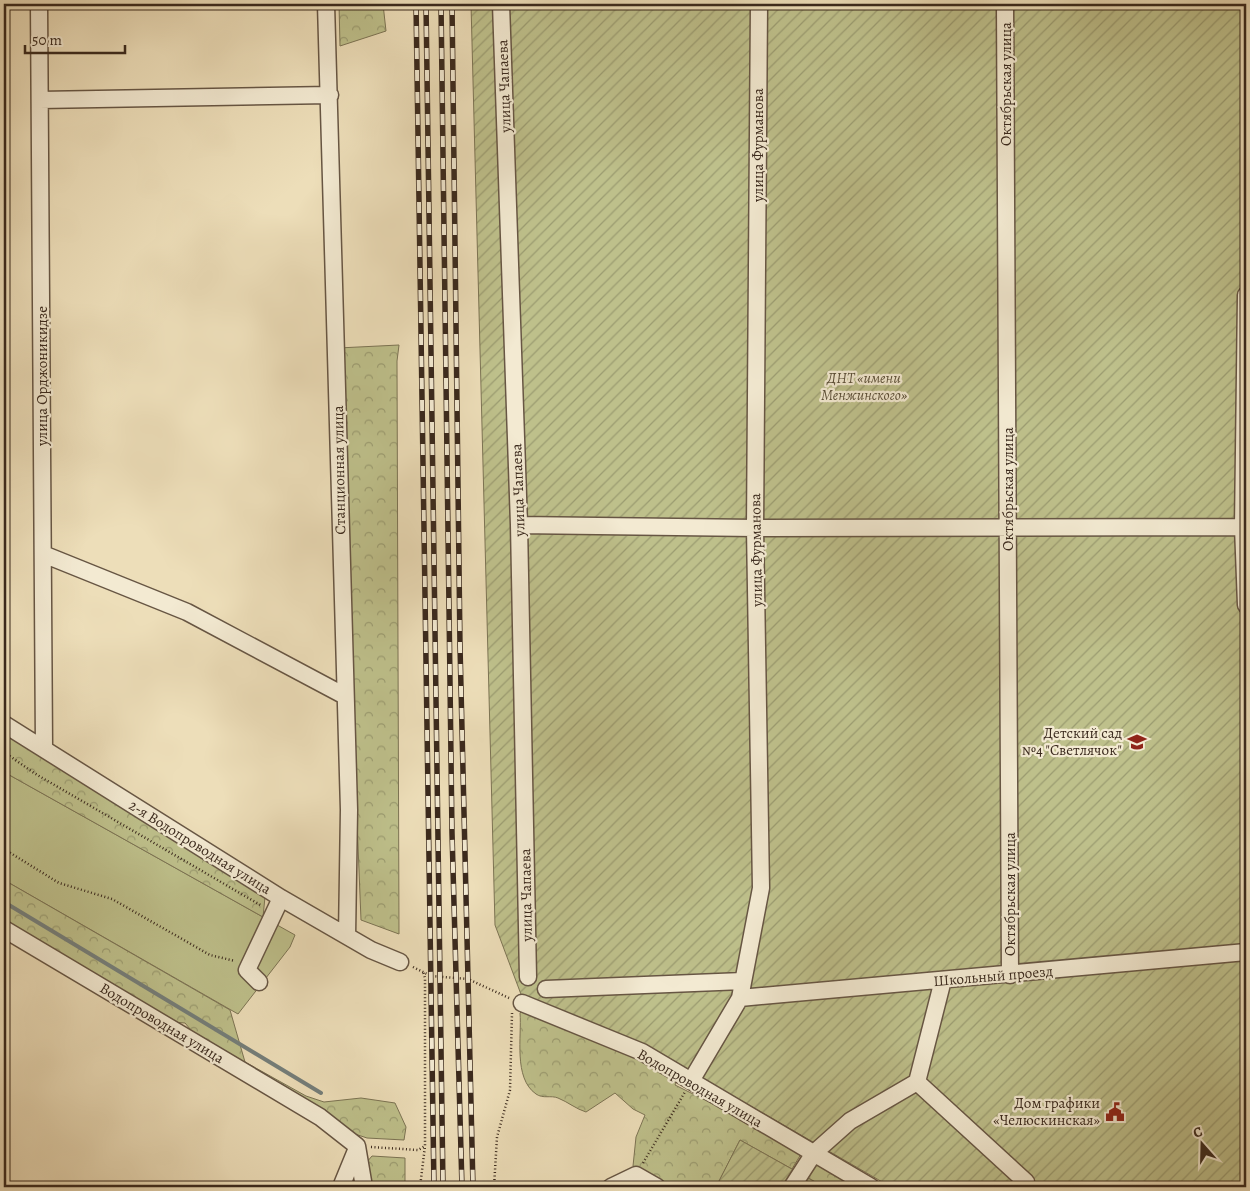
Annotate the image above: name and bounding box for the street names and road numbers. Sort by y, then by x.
street label: Октябрьская улица [996,22,1016,146]
street label: улица Чапаева [492,39,516,134]
street label: улица Фурманова [748,88,768,203]
street label: улица Орджоникидзе [32,306,52,447]
street label: Станционная улица [328,405,350,535]
street label: Октябрьская улица [998,427,1018,551]
street label: улица Чапаева [506,443,530,538]
street label: улица Фурманова [745,493,767,608]
street label: 2-я Водопроводная улица [125,795,275,899]
street label: Октябрьская улица [1000,832,1020,956]
street label: улица Чапаева [515,848,537,943]
street label: Школьный проезд [932,961,1054,991]
street label: Водопроводная улица [96,978,228,1068]
street label: Водопроводная улица [634,1044,766,1132]

